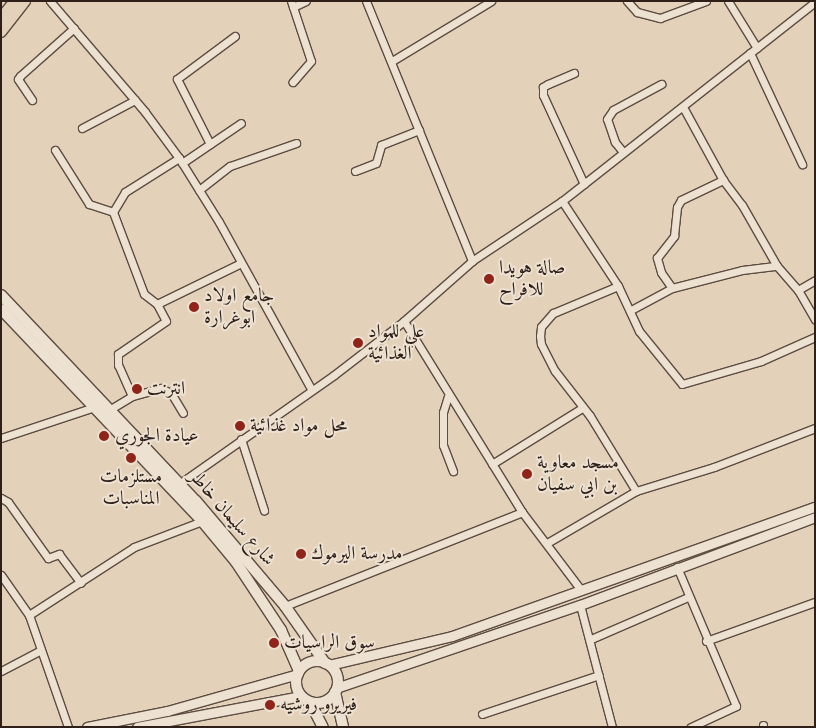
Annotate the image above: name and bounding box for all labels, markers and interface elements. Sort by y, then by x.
place label: صالة هويدا للافراح [499,257,565,301]
marker: صالة هويدا للافراح [483,273,495,285]
place label: جامع اولاد ابوغرارة [204,285,274,329]
marker: جامع اولاد ابوغرارة [188,301,200,313]
place label: علي للمواد الغذائية [368,321,424,365]
marker: علي للمواد الغذائية [352,337,364,349]
place label: انترنت [147,378,185,400]
marker: انترنت [131,383,143,395]
place label: محل مواد غذائية [250,415,347,437]
marker: محل مواد غذائية [234,420,246,432]
place label: عيادة الجوري [115,425,198,447]
marker: عيادة الجوري [97,429,111,443]
marker: مستلزمات المناسبات [125,452,137,464]
place label: مسجد معاوية بن ابي سفيان [537,452,619,496]
street label: شارع سليمان خاطر [184,465,280,571]
place label: مستلزمات المناسبات [100,466,162,510]
marker: مسجد معاوية بن ابي سفيان [521,468,533,480]
place label: مدرسة اليرموك [311,543,402,565]
marker: مدرسة اليرموك [295,548,307,560]
place label: سوق الراسيات [284,632,375,654]
marker: سوق الراسيات [268,637,280,649]
place label: فيريرو روشيه [280,694,357,716]
marker: فيريرو روشيه [264,699,276,711]

